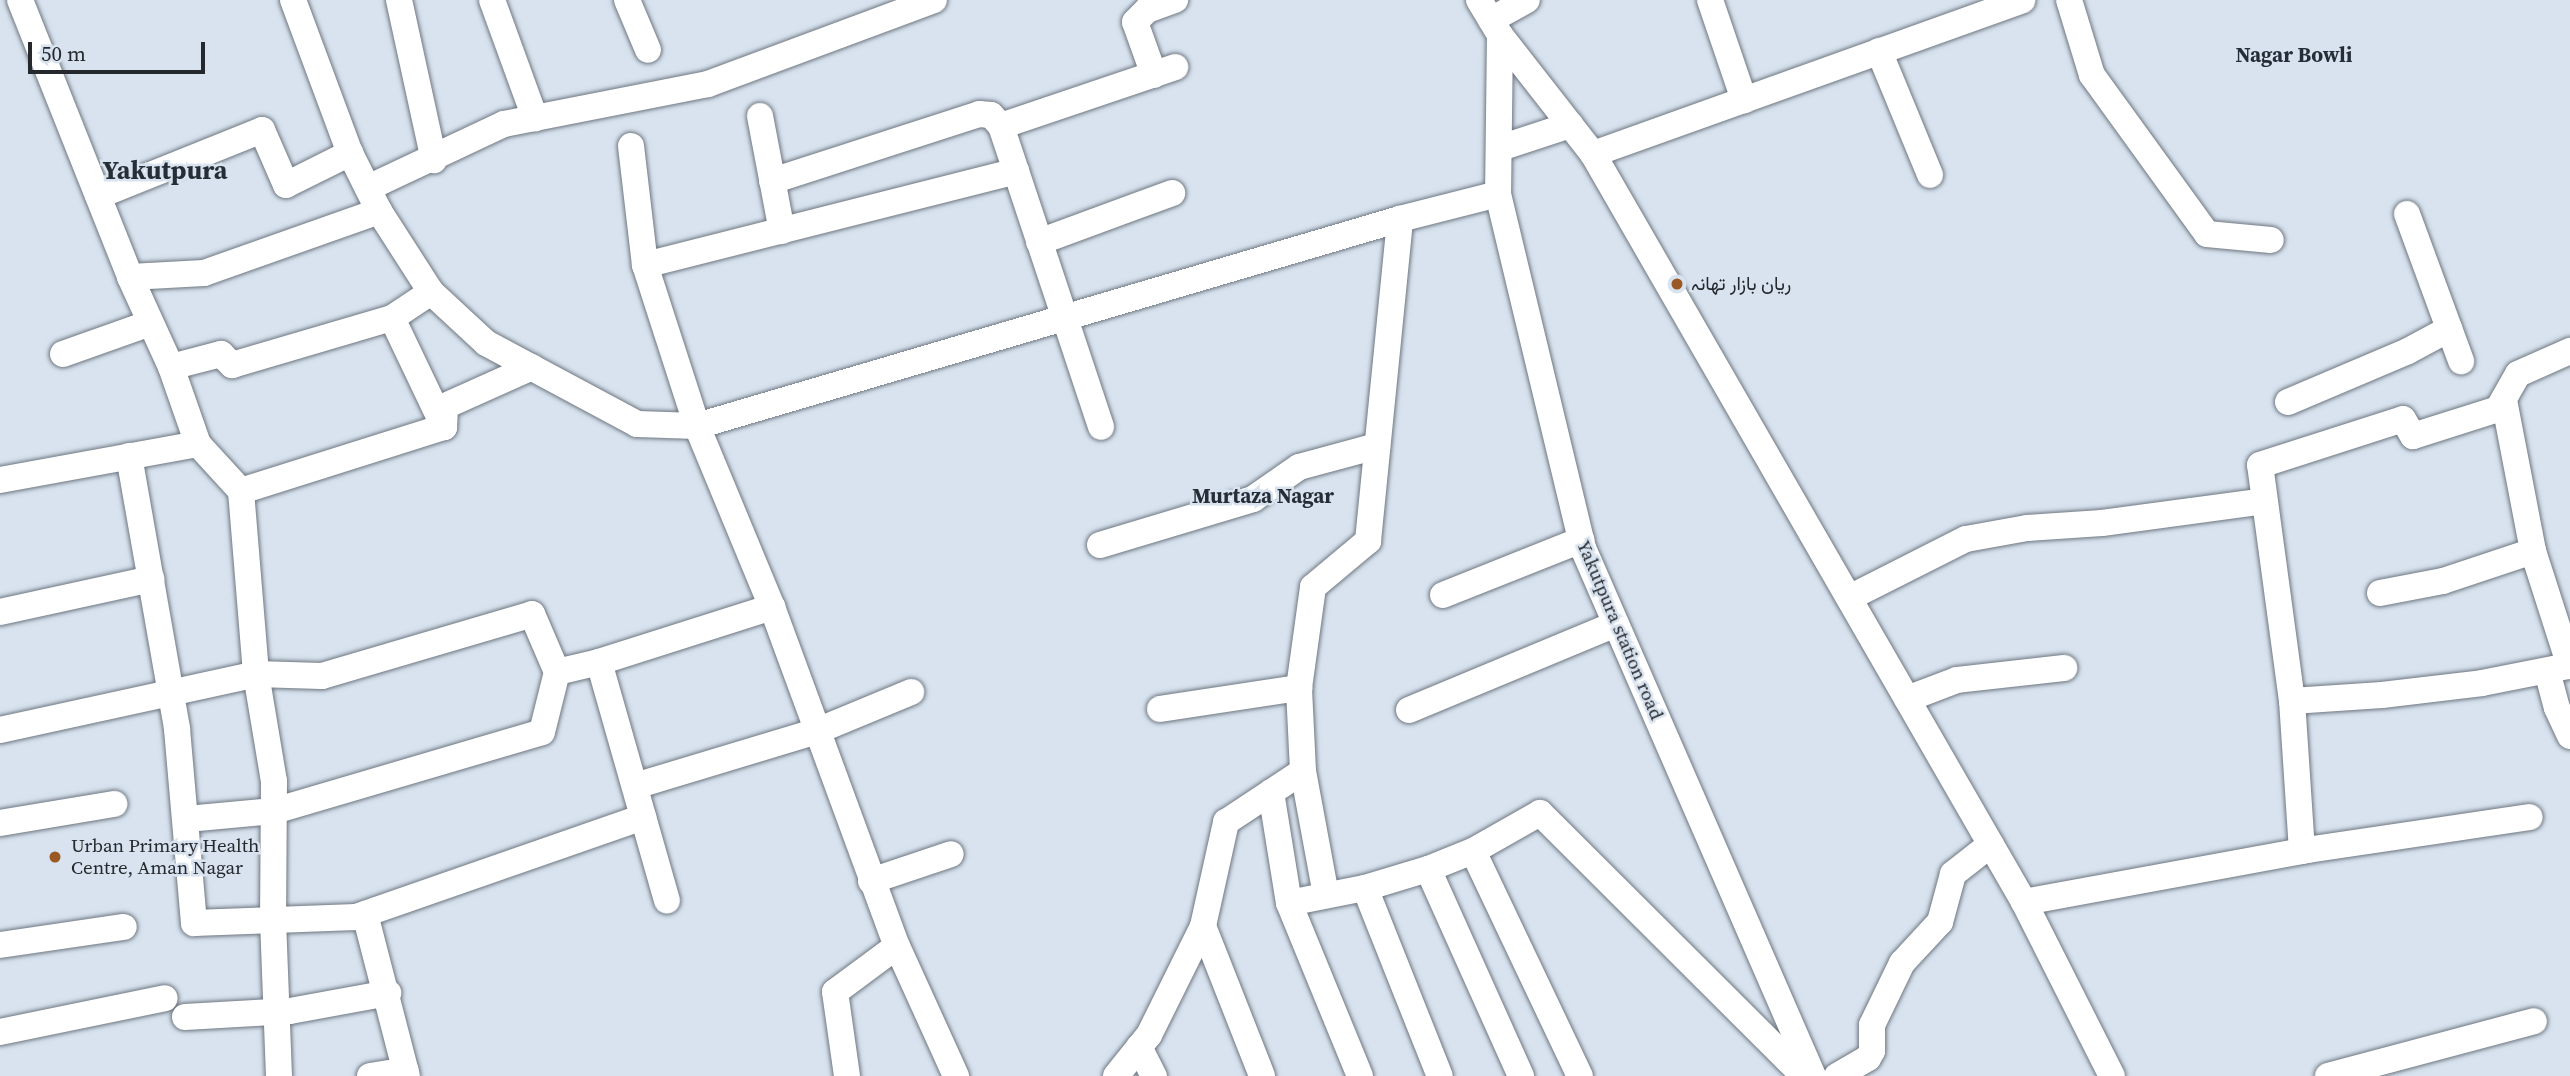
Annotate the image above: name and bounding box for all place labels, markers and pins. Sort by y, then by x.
place label: ریان بازار تھانہ [1691,273,1791,295]
marker: ریان بازار تھانہ [1669,276,1685,292]
place label: Urban Primary Health Centre, Aman Nagar [71,835,259,879]
marker: Urban Primary Health Centre, Aman Nagar [45,847,65,867]

